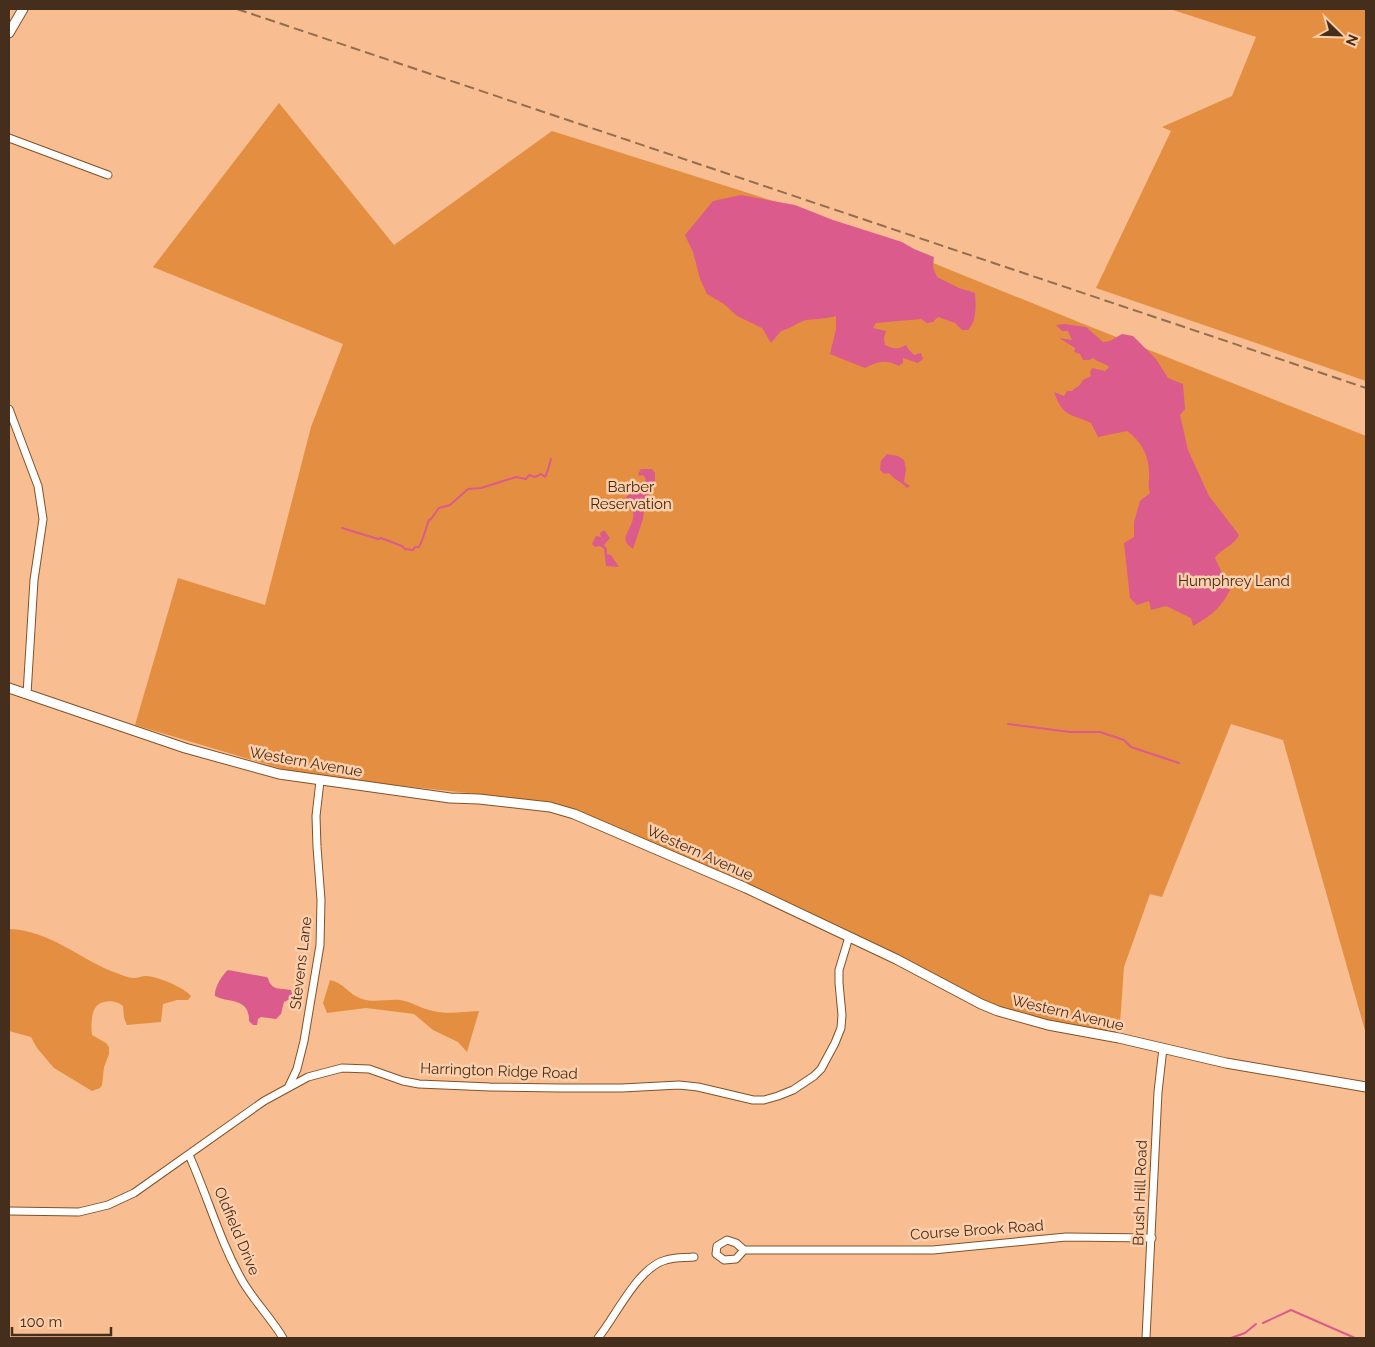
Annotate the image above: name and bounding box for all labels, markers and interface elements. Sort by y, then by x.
north arrow [1315,10,1365,60]
text: N [1343,32,1361,48]
park label: Barber Reservation [590,478,672,513]
park label: Humphrey Land [1178,572,1290,590]
street label: Western Avenue [248,743,364,781]
street label: Western Avenue [644,822,756,885]
street label: Stevens Lane [286,915,316,1010]
street label: Western Avenue [1010,991,1126,1035]
street label: Harrington Ridge Road [420,1059,578,1083]
street label: Brush Hill Road [1129,1140,1151,1246]
street label: Oldfield Drive [210,1184,264,1278]
street label: Course Brook Road [910,1216,1044,1244]
scale bar [12,1304,111,1336]
text: 100 m [20,1313,62,1331]

